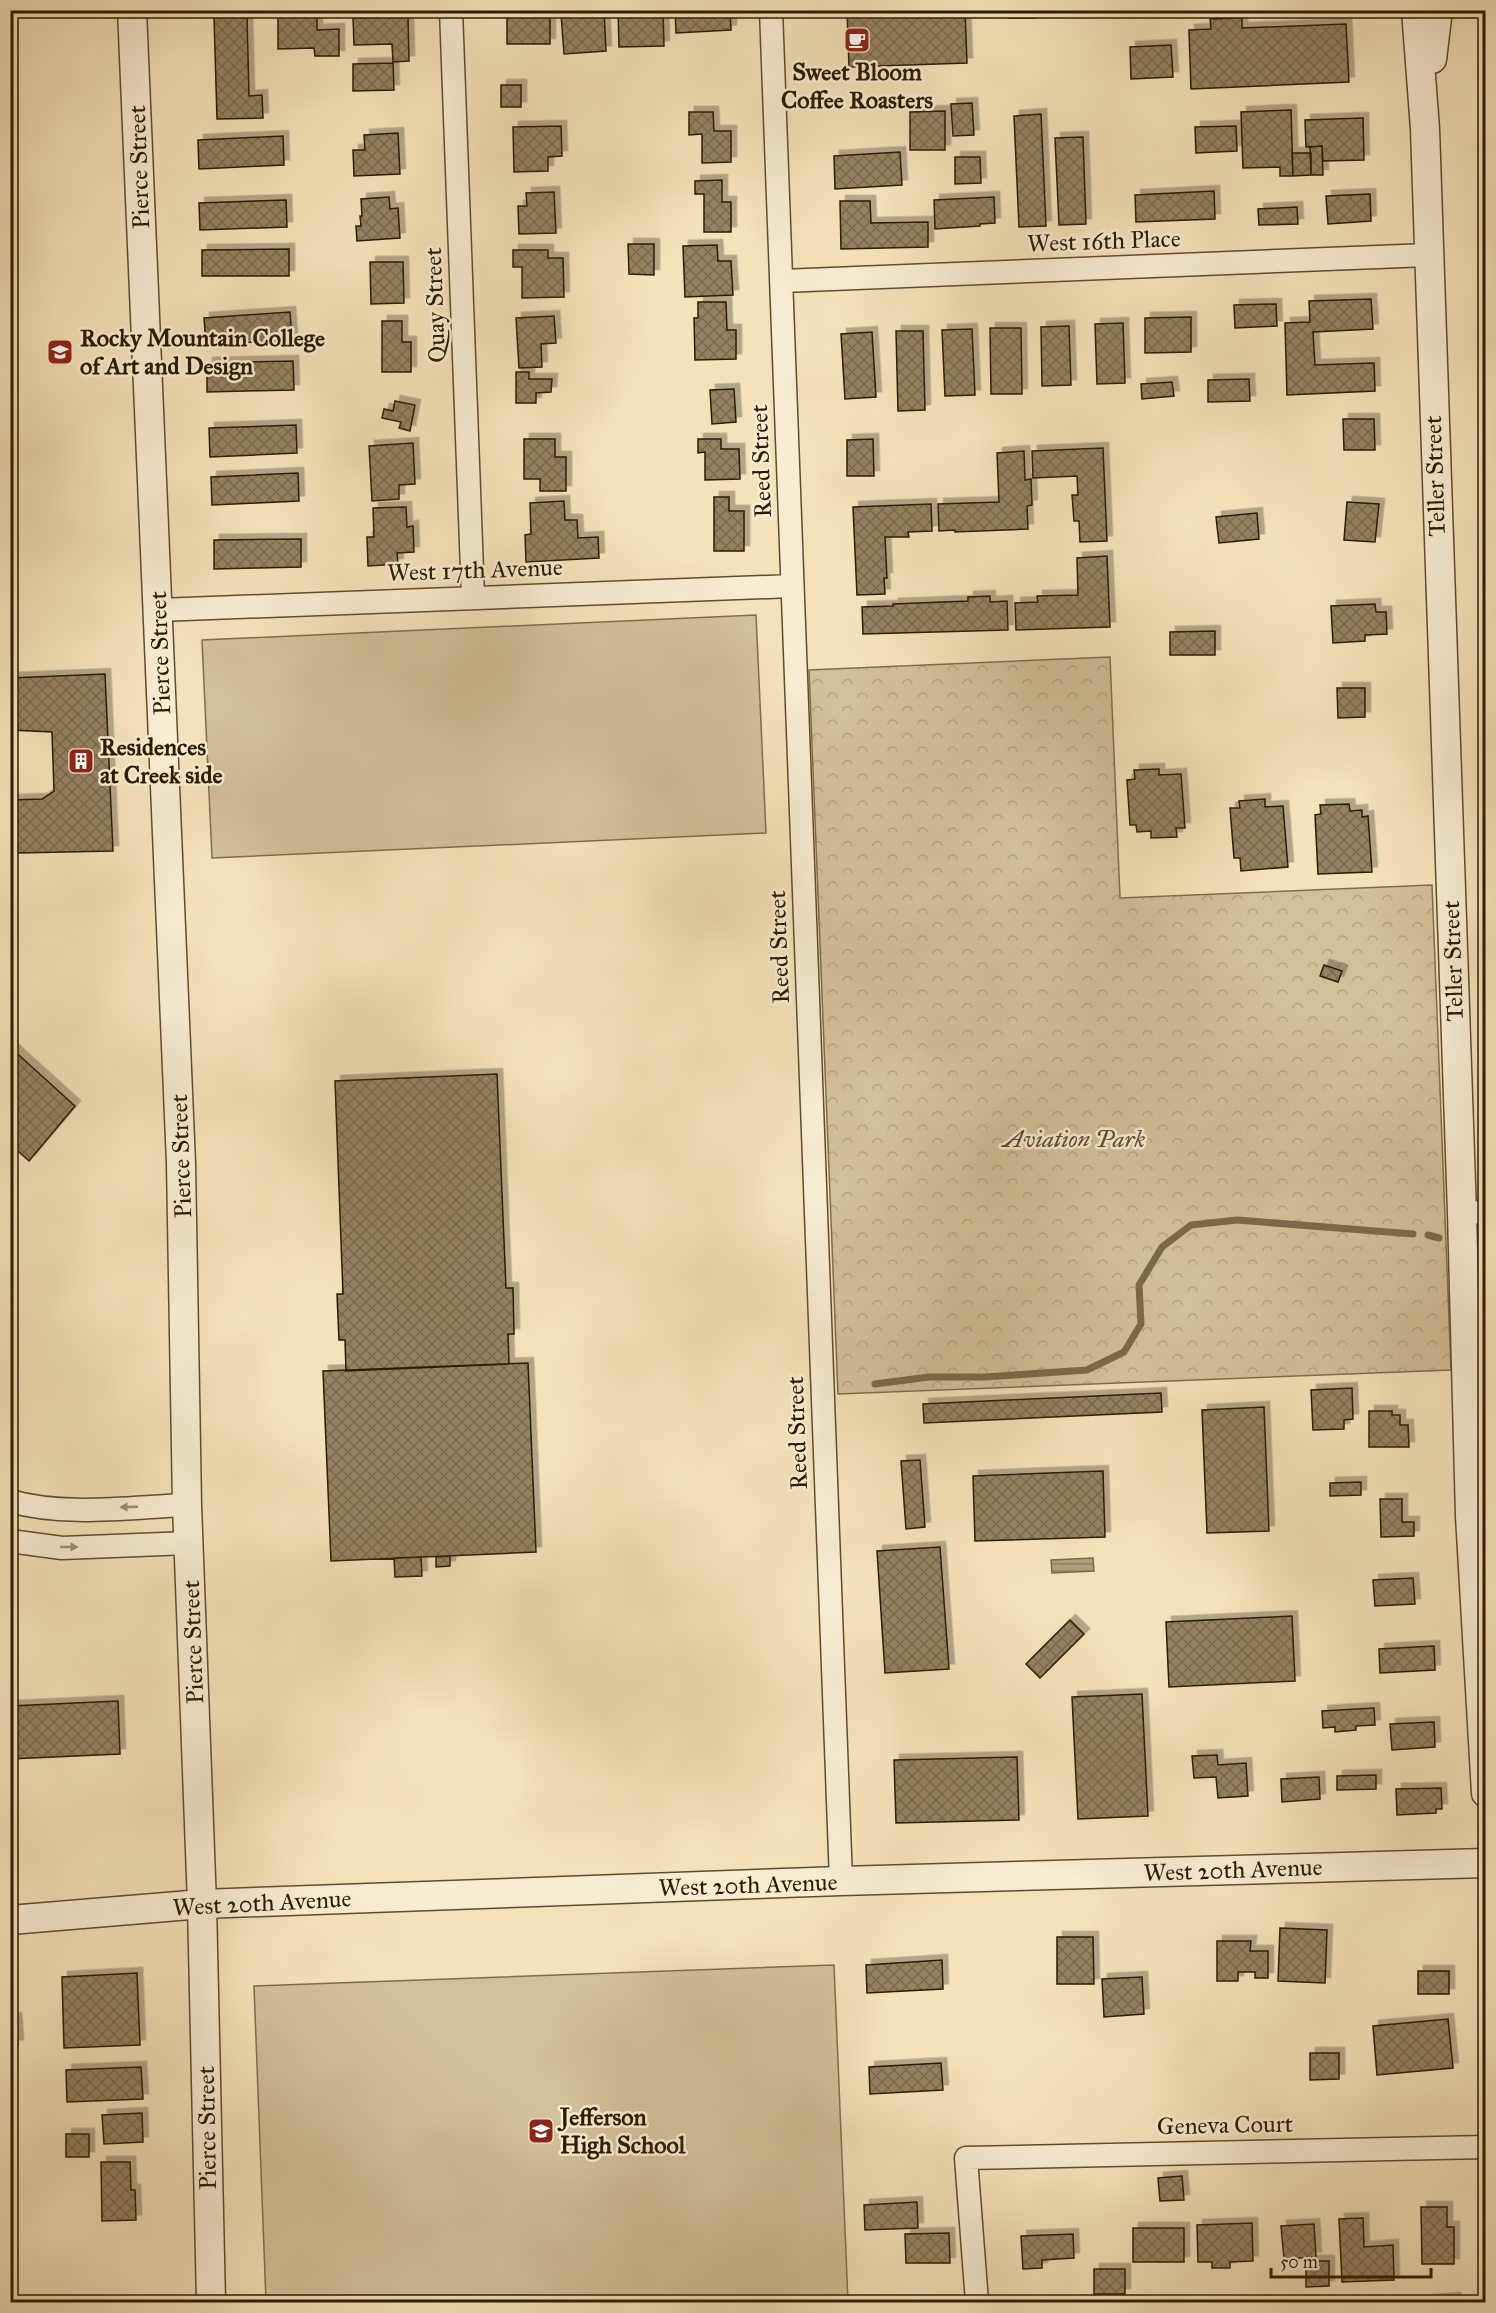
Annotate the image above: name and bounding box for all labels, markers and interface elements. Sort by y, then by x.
cafe icon: Sweet Bloom Coffee Roasters [842,25,872,55]
place label: Sweet Bloom Coffee Roasters [781,57,933,115]
street label: Pierce Street [122,104,156,230]
street label: West 16th Place [1027,223,1181,259]
street label: Quay Street [418,246,452,363]
place label: Rocky Mountain College of Art and Design [80,323,325,381]
school or university icon: Rocky Mountain College of Art and Design [45,337,75,367]
street label: Reed Street [744,403,778,518]
street label: Teller Street [1418,414,1452,537]
street label: West 17th Avenue [387,552,563,588]
street label: Pierce Street [143,590,177,716]
place label: Residences at Creek side [100,732,223,790]
building icon: Residences at Creek side [66,746,96,776]
street label: Reed Street [762,889,796,1004]
street label: Teller Street [1436,899,1470,1022]
street label: Pierce Street [164,1093,198,1219]
park label: Aviation Park [1000,1124,1145,1154]
street label: Reed Street [780,1375,814,1490]
one-way arrow [119,1503,138,1512]
one-way arrow [59,1542,78,1552]
street label: Pierce Street [176,1579,210,1705]
street label: West 20th Avenue [1143,1852,1323,1888]
street label: West 20th Avenue [658,1867,838,1903]
street label: West 20th Avenue [172,1883,352,1923]
street label: Pierce Street [191,2065,223,2190]
place label: Jefferson High School [557,2102,686,2160]
street label: Geneva Court [1157,2109,1294,2141]
school or university icon: Jefferson High School [526,2116,556,2146]
scale bar [1271,2241,1432,2279]
text: 50 m [1280,2251,1318,2273]

